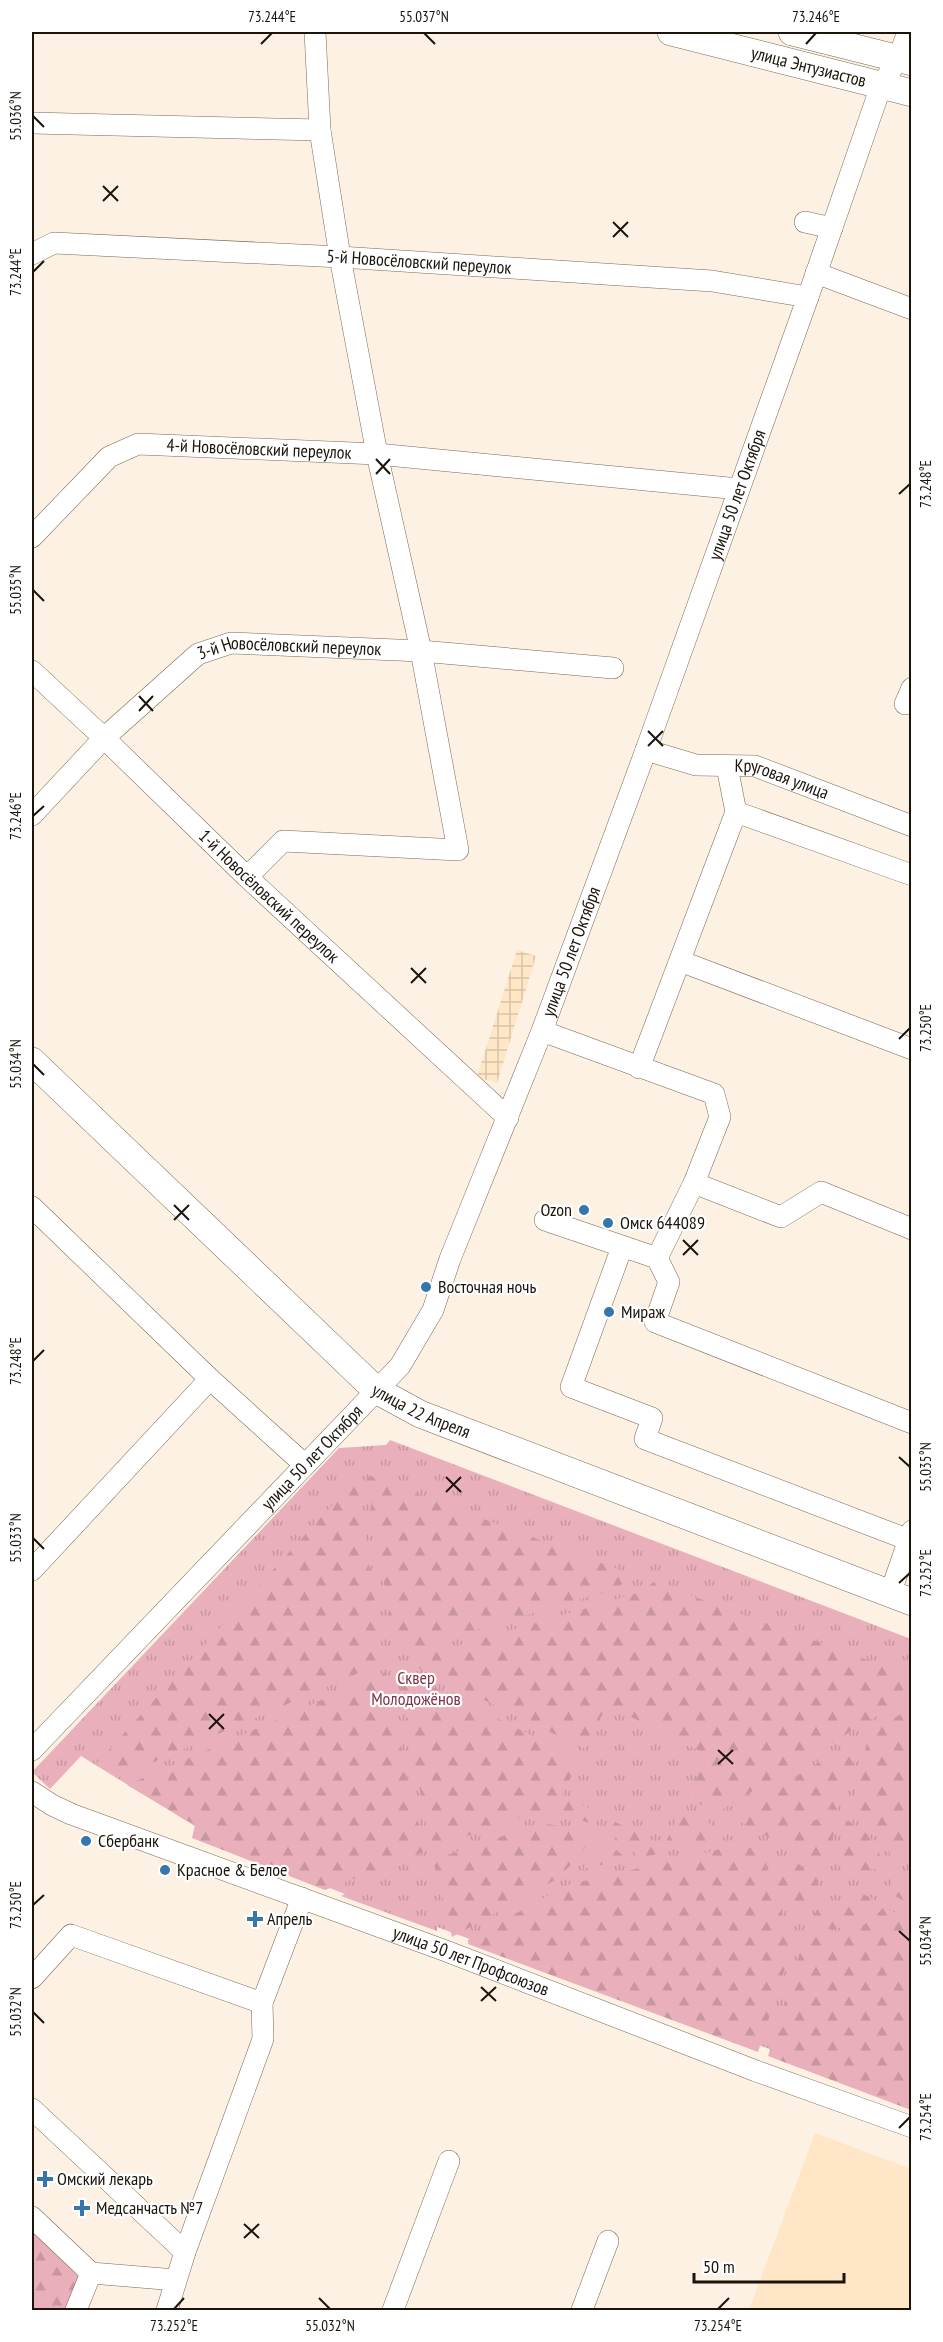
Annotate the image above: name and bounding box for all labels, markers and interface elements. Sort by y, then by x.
text: 73.244°E [248,7,296,26]
text: 55.037°N [399,7,449,26]
text: 73.246°E [792,7,840,26]
street label: улица Энтузиастов [749,41,869,92]
text: 55.036°N [6,91,25,141]
street label: 5-й Новосёловский переулок [326,244,512,279]
text: 73.244°E [6,248,25,296]
street label: улица 50 лет Октября [703,426,771,563]
street label: 4-й Новосёловский переулок [166,433,352,464]
text: 73.248°E [916,460,935,508]
text: 55.035°N [6,565,25,615]
street label: 3-й Новосёловский переулок [194,631,382,664]
street label: Круговая улица [734,754,832,804]
text: 73.246°E [6,792,25,840]
street label: 1-й Новосёловский переулок [194,824,345,968]
street label: улица 50 лет Октября [536,883,605,1020]
text: 73.250°E [916,1004,935,1052]
text: 55.034°N [6,1039,25,1089]
place label: Ozon [540,1198,572,1221]
marker: Ozon [577,1203,591,1217]
place label: Омск 644089 [620,1211,705,1234]
marker: Омск 644089 [601,1216,615,1230]
place label: Восточная ночь [438,1275,536,1298]
marker: Восточная ночь [419,1280,433,1294]
place label: Мираж [621,1300,665,1323]
marker: Мираж [602,1305,616,1319]
text: 73.248°E [6,1337,25,1385]
street label: улица 22 Апреля [368,1378,474,1443]
street label: улица 50 лет Октября [256,1400,368,1515]
text: 55.035°N [916,1442,935,1492]
text: 55.033°N [6,1513,25,1563]
text: 73.252°E [916,1549,935,1597]
park label: Сквер Молодожёнов [371,1666,461,1710]
place label: Сбербанк [98,1829,159,1852]
marker: Сбербанк [79,1834,93,1848]
place label: Красное & Белое [177,1858,287,1881]
marker: Красное & Белое [158,1863,172,1877]
text: 73.250°E [6,1881,25,1929]
place label: Апрель [267,1907,313,1930]
marker: Апрель [248,1912,262,1926]
text: 55.034°N [916,1916,935,1966]
street label: улица 50 лет Профсоюзов [390,1921,553,2001]
text: 55.032°N [6,1987,25,2037]
text: 73.254°E [916,2093,935,2141]
place label: Омский лекарь [57,2167,153,2190]
marker: Омский лекарь [38,2172,52,2186]
place label: Медсанчасть №7 [96,2196,203,2219]
marker: Медсанчасть №7 [73,2199,91,2217]
scale bar [694,2246,844,2284]
text: 50 m [703,2255,735,2278]
text: 73.252°E [150,2316,198,2335]
text: 55.032°N [305,2316,355,2335]
text: 73.254°E [694,2316,742,2335]

